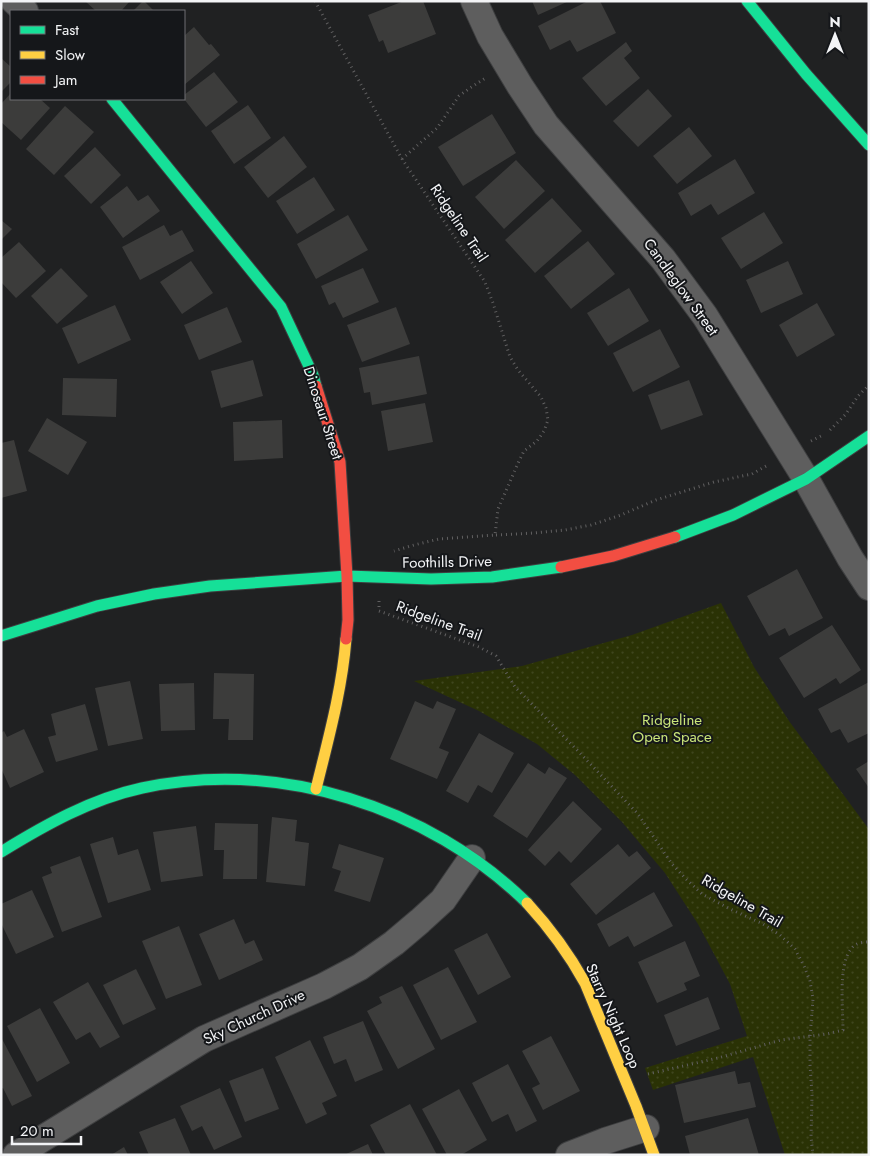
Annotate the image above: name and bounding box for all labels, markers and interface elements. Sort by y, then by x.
legend [10,10,185,100]
north arrow [810,10,860,60]
text: N [829,12,841,32]
text: Fast [55,19,79,41]
text: Slow [55,44,86,66]
text: Jam [53,69,78,91]
street label: Ridgeline Trail [425,180,493,266]
street label: Candleglow Street [638,234,724,341]
street label: Dinosaur Street [298,364,349,463]
street label: Foothills Drive [402,550,492,574]
street label: Ridgeline Trail [393,595,485,647]
park label: Ridgeline Open Space [632,709,712,748]
street label: Ridgeline Trail [698,869,786,933]
street label: Starry Night Loop [580,960,646,1072]
street label: Sky Church Drive [200,984,309,1050]
scale bar [12,1114,81,1146]
text: 20 m [20,1120,54,1142]

